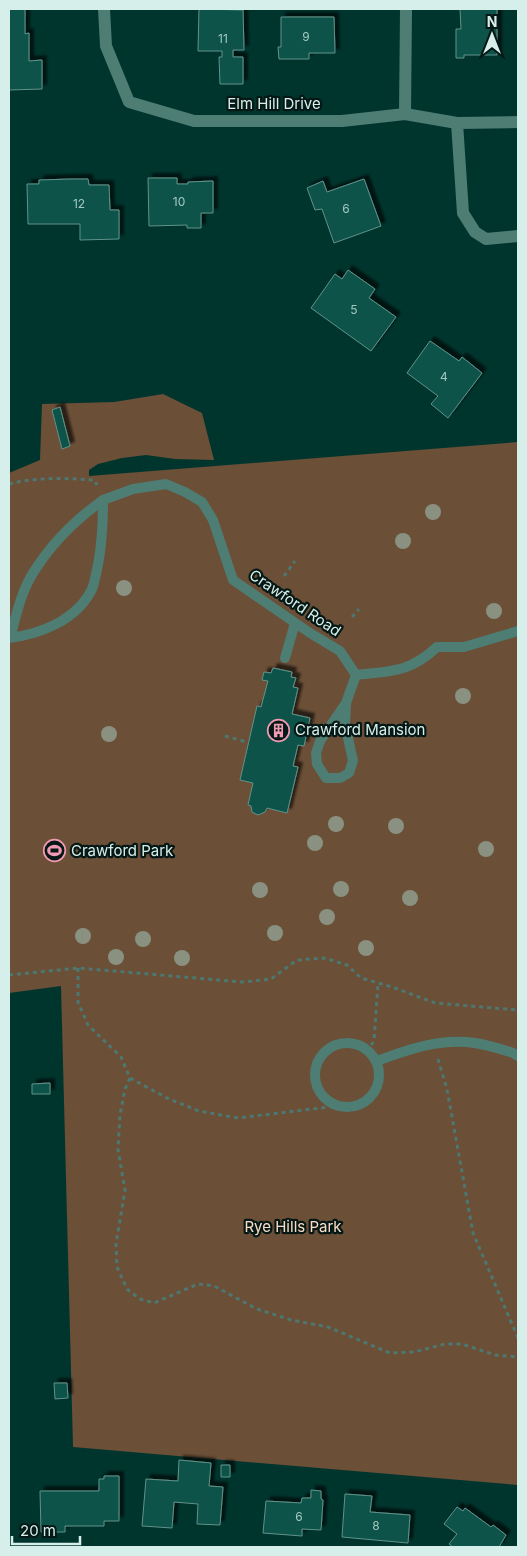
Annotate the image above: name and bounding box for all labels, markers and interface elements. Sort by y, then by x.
north arrow [467,10,517,60]
text: N [487,13,497,30]
house number: 9 [302,29,310,44]
house number: 11 [218,31,228,46]
street label: Elm Hill Drive [227,94,321,113]
house number: 10 [173,194,185,209]
house number: 12 [73,196,85,211]
house number: 6 [342,201,350,216]
house number: 5 [350,302,358,317]
house number: 4 [440,369,448,384]
street label: Crawford Road [246,565,345,640]
building icon: Crawford Mansion [267,718,291,742]
place label: Crawford Mansion [295,720,425,739]
sports icon: Crawford Park [43,839,67,863]
place label: Crawford Park [71,841,174,860]
park label: Rye Hills Park [244,1217,342,1236]
house number: 6 [295,1509,303,1524]
scale bar [12,1514,80,1546]
house number: 8 [372,1518,380,1533]
text: 20 m [20,1521,56,1540]

